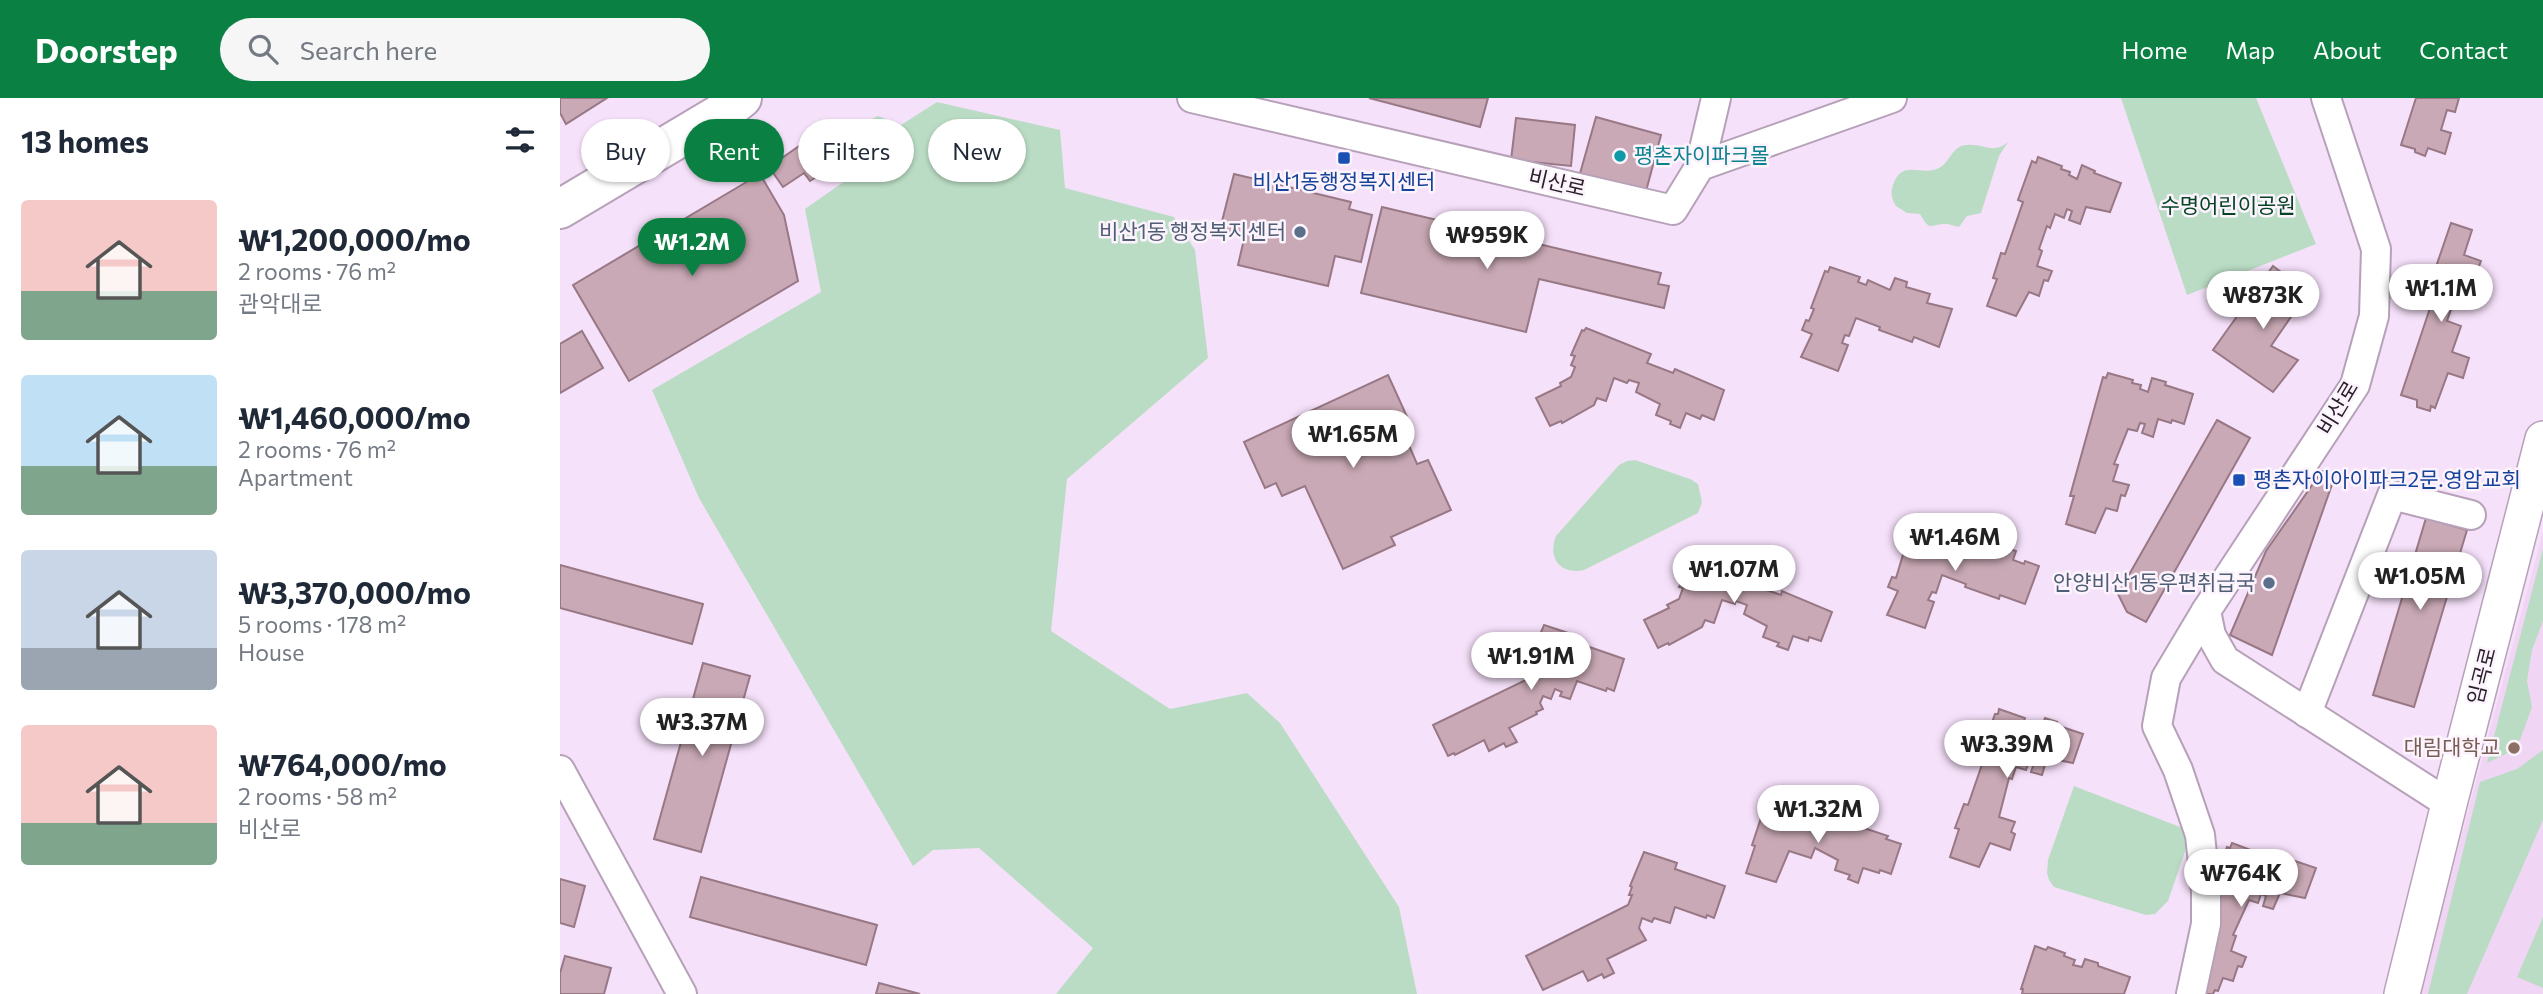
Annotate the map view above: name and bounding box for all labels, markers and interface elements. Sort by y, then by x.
search box [220,18,710,81]
text: Doorstep [35,29,178,70]
icon: search [244,30,282,68]
text: Search here [300,34,437,65]
text: Home [2122,35,2188,64]
text: Map [2226,35,2275,64]
text: About [2313,35,2381,64]
text: Contact [2419,35,2508,64]
chip: Buy [581,119,670,182]
chip: Rent [684,119,784,182]
chip: Filters [798,119,914,182]
chip: New [928,119,1026,182]
icon: filters [501,121,539,159]
text: 13 homes [21,122,149,159]
place label: 평촌자이파크몰 [1634,142,1769,167]
marker: 평촌자이파크몰 [1612,148,1628,164]
marker: 비산1동행정복지센터 [1336,150,1352,166]
street label: 비산로 [1526,163,1588,200]
place label: 비산1동행정복지센터 [1253,168,1435,193]
park label: 수명어린이공원 [2160,192,2296,217]
pin: ₩959K [1438,212,1536,271]
pin: ₩1.2M [643,218,741,278]
place label: 비산1동 행정복지센터 [1099,218,1286,243]
text: ₩1,200,000/mo [238,220,471,257]
text: ₩959K [1446,220,1528,248]
marker: 비산1동 행정복지센터 [1292,224,1308,240]
text: ₩1.2M [654,227,730,255]
icon: home [77,228,161,312]
text: 2 rooms · 76 m² [238,257,396,285]
pin: ₩1.1M [2392,264,2490,324]
pin: ₩873K [2214,272,2312,331]
text: ₩1.1M [2405,273,2477,301]
text: ₩873K [2222,280,2304,308]
text: 관악대로 [238,289,323,317]
street label: 비산로 [2311,376,2362,439]
text: ₩1,460,000/mo [238,398,471,435]
icon: home [77,403,161,487]
pin: ₩1.65M [1296,410,1410,470]
text: ₩1.65M [1308,419,1398,447]
text: 2 rooms · 76 m² [238,435,396,463]
text: Apartment [238,463,353,491]
place label: 평촌자이아이파크2문.영암교회 [2253,466,2521,491]
marker: 평촌자이아이파크2문.영암교회 [2231,472,2247,488]
pin: ₩1.46M [1898,514,2012,573]
text: ₩1.46M [1909,522,2001,550]
pin: ₩1.07M [1677,546,1791,605]
pin: ₩1.05M [2363,552,2477,612]
text: ₩1.07M [1689,554,1779,582]
text: ₩1.05M [2374,561,2466,589]
place label: 안양비산1동우편취급국 [2053,569,2255,594]
text: ₩3,370,000/mo [238,573,471,610]
marker: 안양비산1동우편취급국 [2261,575,2277,591]
icon: home [77,578,161,662]
text: 5 rooms · 178 m² [238,610,406,638]
pin: ₩1.91M [1474,632,1588,692]
text: House [238,638,304,666]
text: ₩1.91M [1487,641,1575,669]
street label: 임곡로 [2461,644,2500,707]
pin: ₩3.37M [645,698,759,758]
text: ₩3.37M [656,707,748,735]
pin: ₩3.39M [1950,720,2064,780]
text: ₩3.39M [1960,729,2054,757]
place label: 대림대학교 [2403,734,2500,759]
marker: 대림대학교 [2506,740,2522,756]
text: ₩764,000/mo [238,745,447,782]
icon: home [77,753,161,837]
text: 2 rooms · 58 m² [238,782,397,810]
pin: ₩1.32M [1761,786,1875,845]
text: ₩1.32M [1773,794,1863,822]
text: 비산로 [238,814,301,842]
pin: ₩764K [2192,850,2290,909]
text: ₩764K [2200,858,2282,886]

